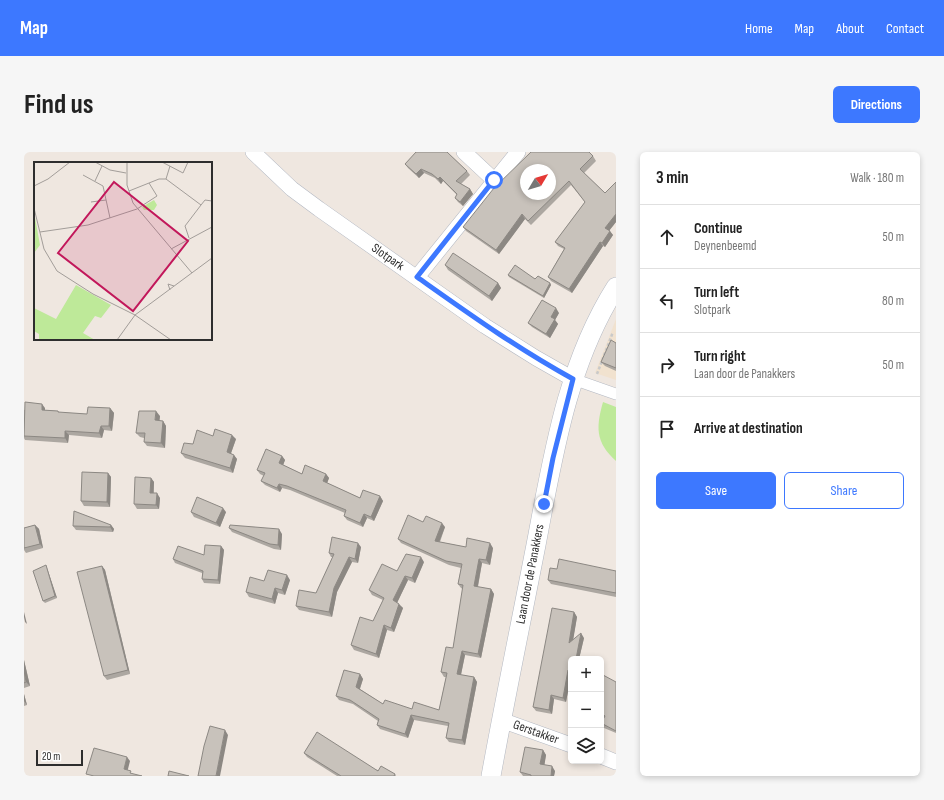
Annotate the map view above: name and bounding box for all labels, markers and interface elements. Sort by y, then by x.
text: Map [20,17,48,40]
text: Home [745,20,773,37]
text: Map [795,20,814,37]
text: About [836,20,864,37]
text: Contact [886,20,924,37]
button: Directions [833,86,920,123]
text: Find us [24,88,93,121]
inset map [34,162,212,340]
north arrow [520,164,556,200]
text: 3 min [656,168,689,188]
text: Walk · 180 m [850,170,904,186]
route start [485,171,503,189]
text: Continue [694,219,743,238]
icon: ahead [656,226,678,248]
text: 50 m [883,229,904,245]
text: Deynenbeemd [694,238,757,254]
street label: Slotpark [368,240,408,274]
text: Turn left [694,283,739,302]
icon: left [656,290,678,312]
text: 80 m [882,293,904,309]
text: Slotpark [694,302,730,318]
text: Turn right [694,347,746,366]
icon: right [656,354,678,376]
text: 50 m [883,357,904,373]
text: Laan door de Panakkers [694,366,795,382]
icon: arrive [656,418,678,440]
text: Arrive at destination [694,419,803,438]
button: Save [656,472,776,509]
button: Share [784,472,904,509]
route end [535,495,553,513]
street label: Laan door de Panakkers [512,522,548,625]
map controls [568,656,604,764]
button: + [568,656,604,692]
button: − [568,692,604,728]
street label: Gerstakker [511,716,561,748]
button: layers [568,728,604,764]
scale bar [36,748,83,767]
text: 20 m [42,750,60,763]

